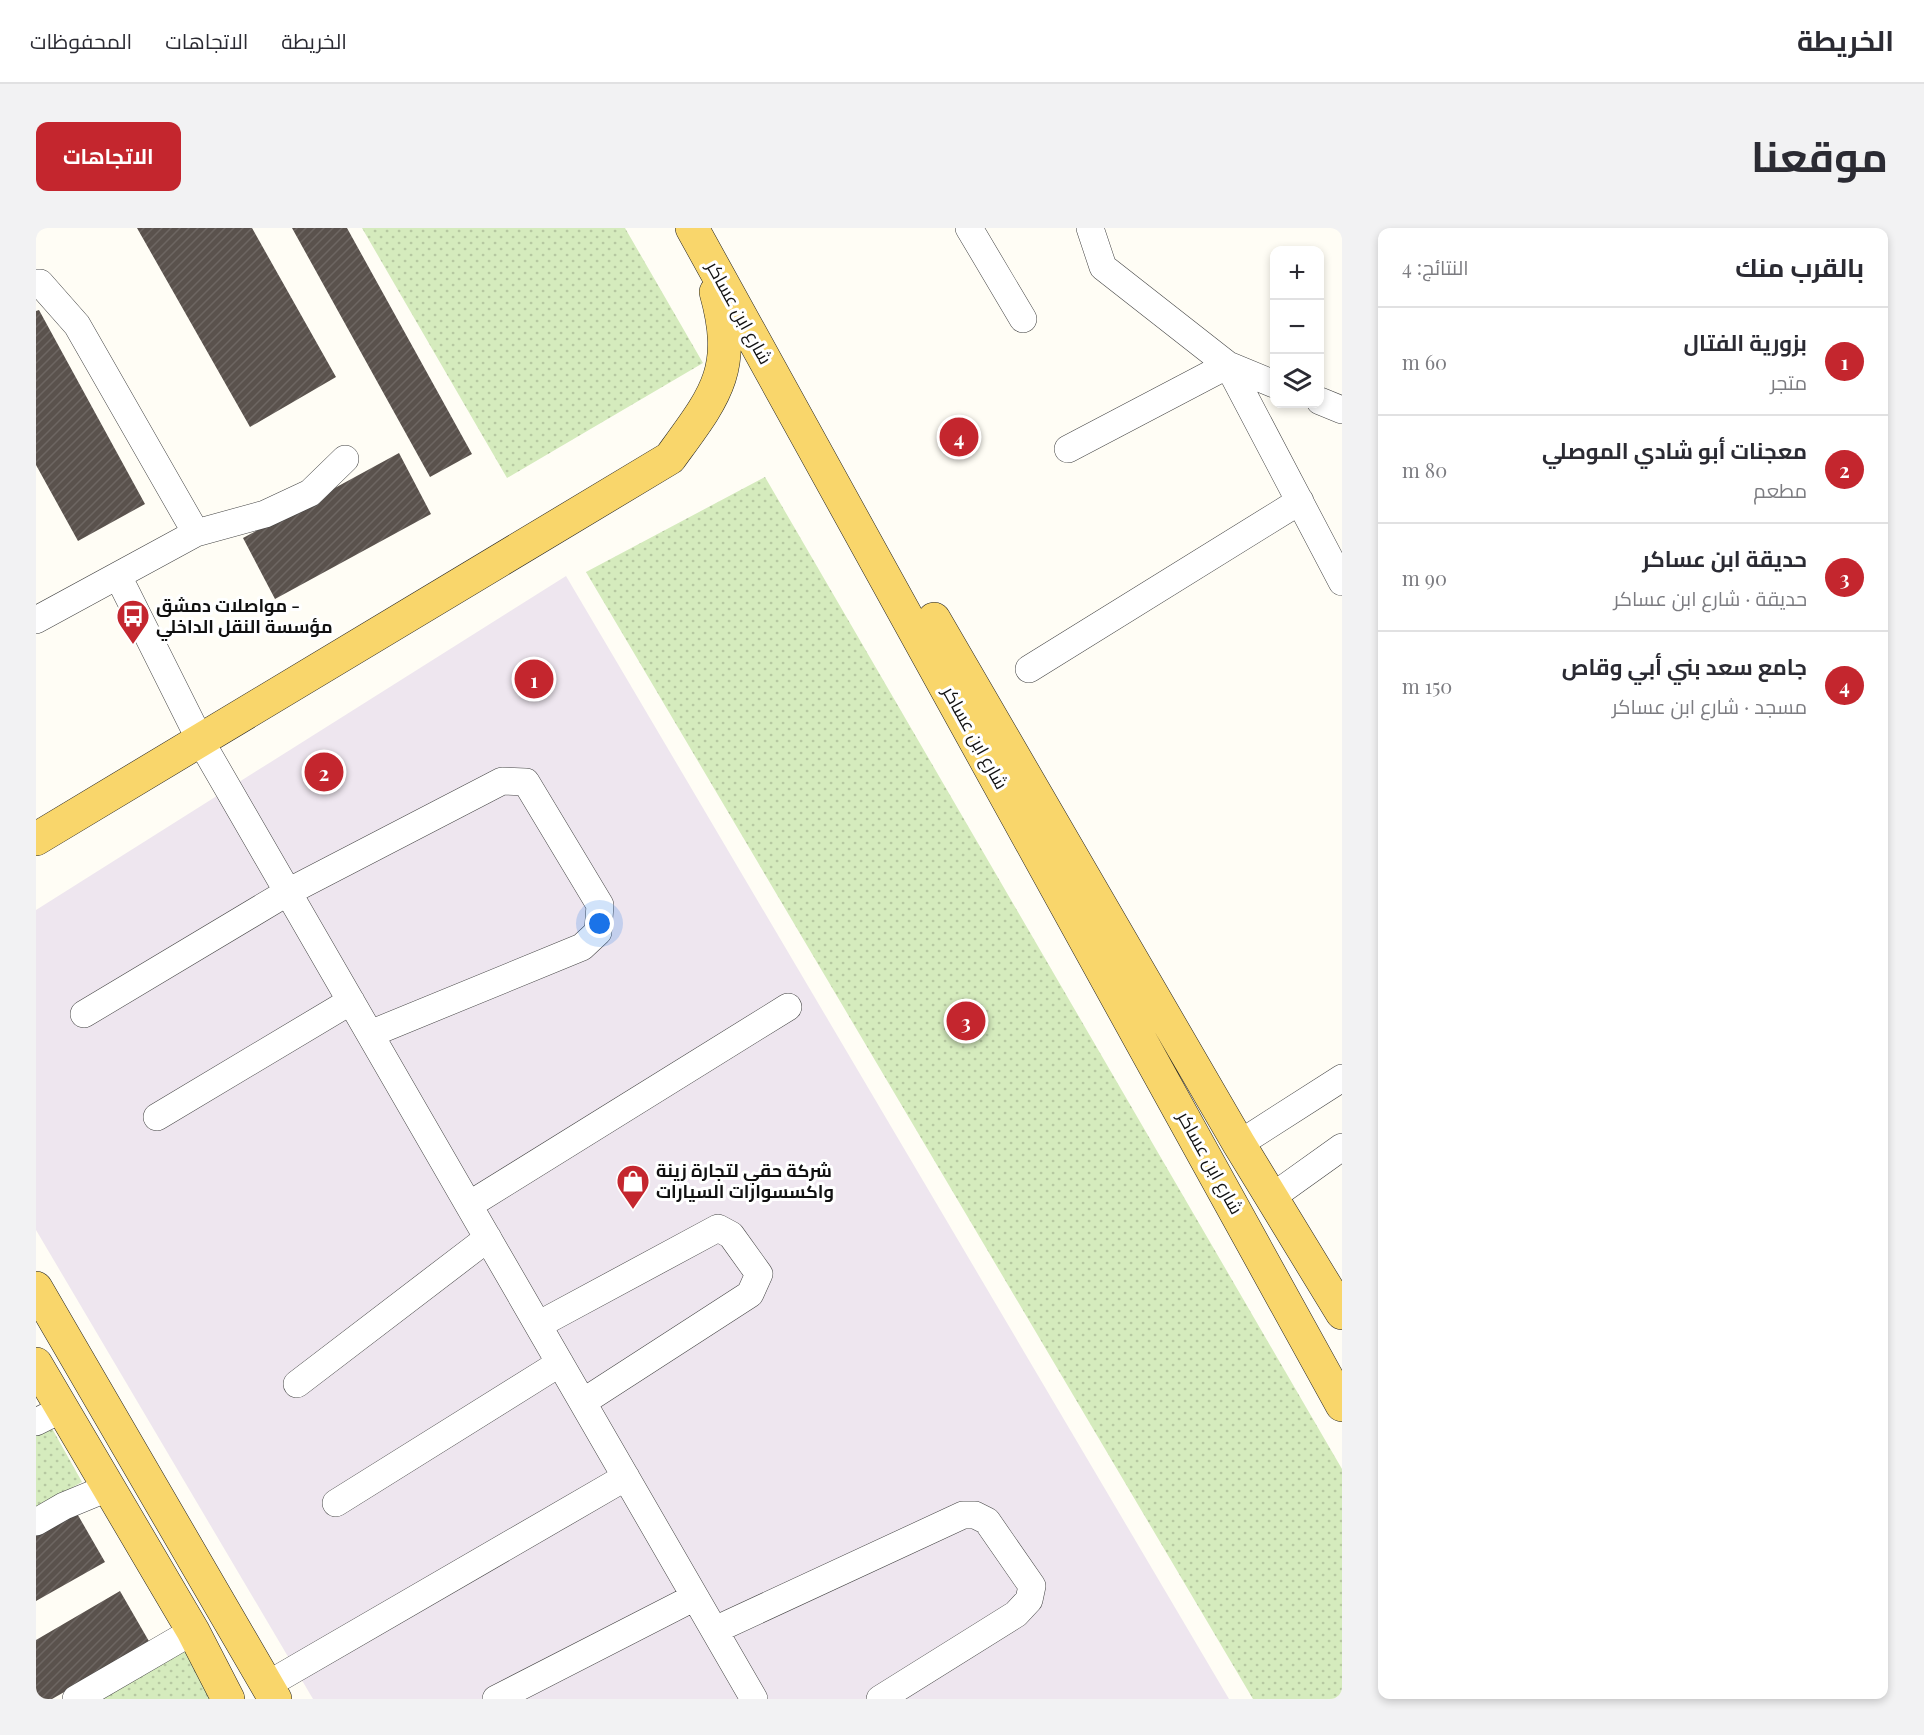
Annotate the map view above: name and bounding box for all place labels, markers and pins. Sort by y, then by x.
pin: 4 [940,414,978,460]
place label: مواصلات دمشق - مؤسسة النقل الداخلي [156,593,333,642]
bus stop icon: مواصلات دمشق - مؤسسة النقل الداخلي [115,598,151,645]
pin: 1 [514,656,554,702]
pin: 2 [304,750,344,794]
pin: 3 [946,998,986,1044]
place label: شركة حقي لتجارة زينة واكسسوارات السيارات [656,1158,834,1203]
shop icon: شركة حقي لتجارة زينة واكسسوارات السيارات [615,1163,651,1210]

